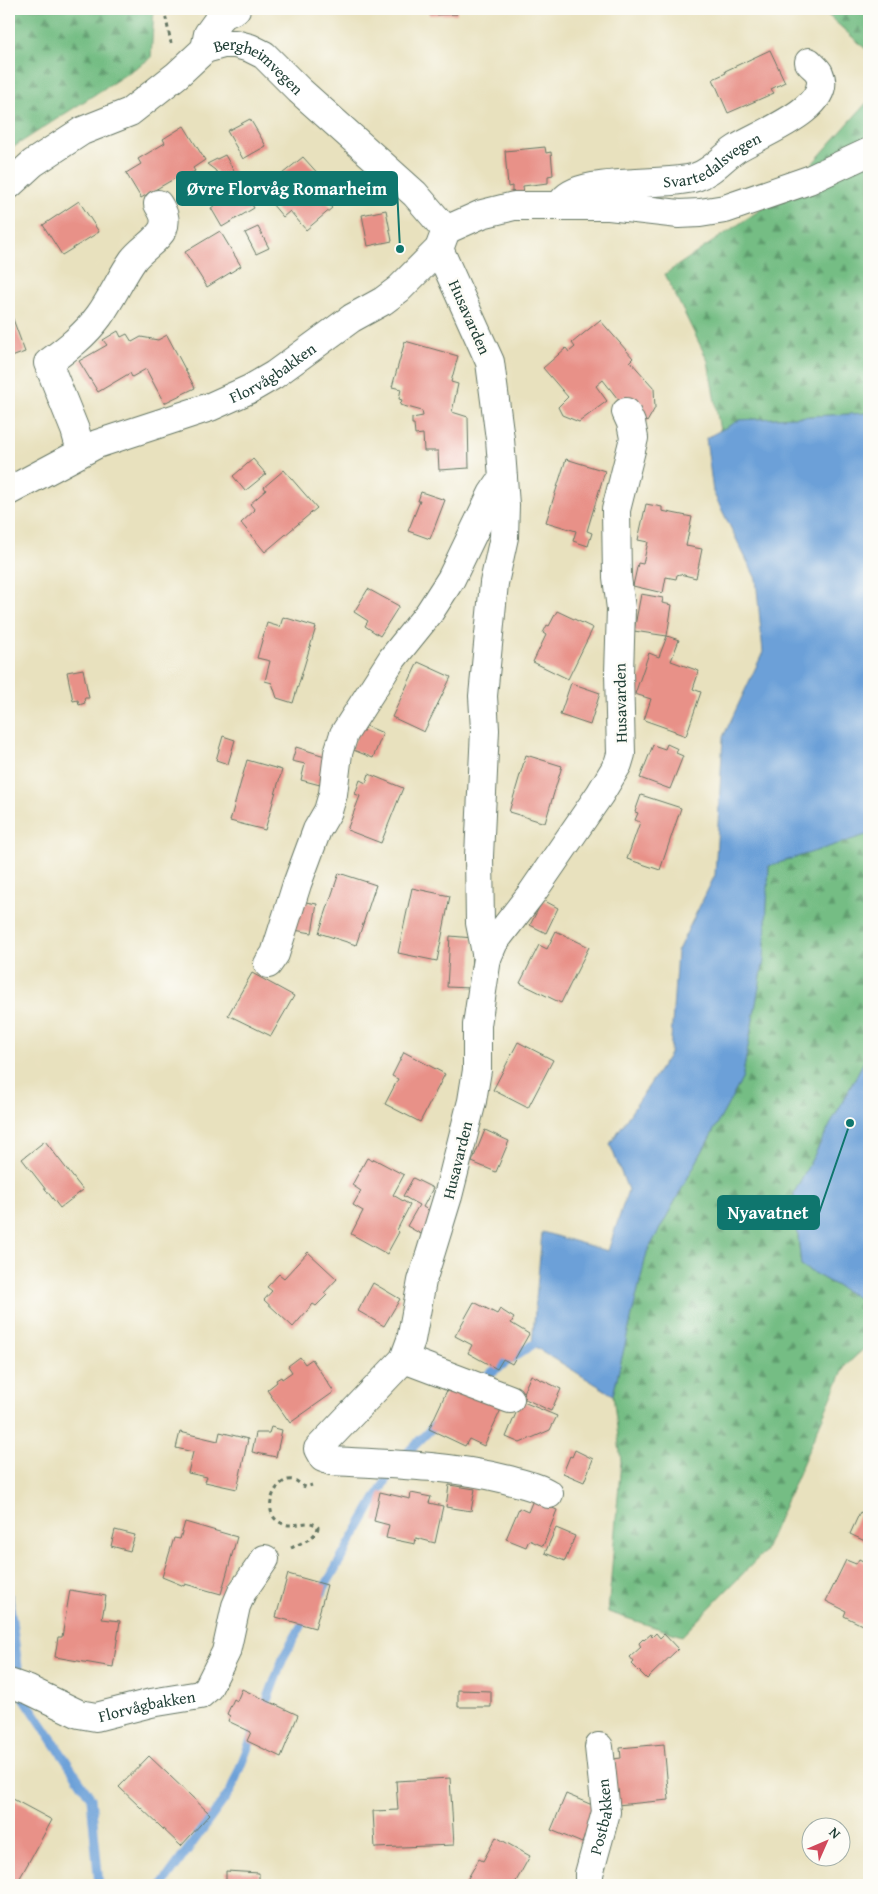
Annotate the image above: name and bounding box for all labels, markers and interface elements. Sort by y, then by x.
street label: Bergheimvegen [210,32,309,100]
street label: Svartedalsvegen [662,126,765,194]
callout: Øvre Florvåg Romarheim [177,172,397,205]
text: Øvre Florvåg Romarheim [187,175,388,202]
street label: Husavarden [443,276,497,358]
street label: Florvågbakken [225,336,321,409]
street label: Husavarden [607,663,633,743]
street label: Husavarden [436,1118,478,1202]
callout: Nyavatnet [718,1196,819,1229]
text: Nyavatnet [727,1199,809,1226]
street label: Florvågbakken [96,1684,197,1728]
street label: Postbakken [583,1778,618,1857]
north arrow [800,1816,850,1866]
text: N [825,1822,846,1844]

